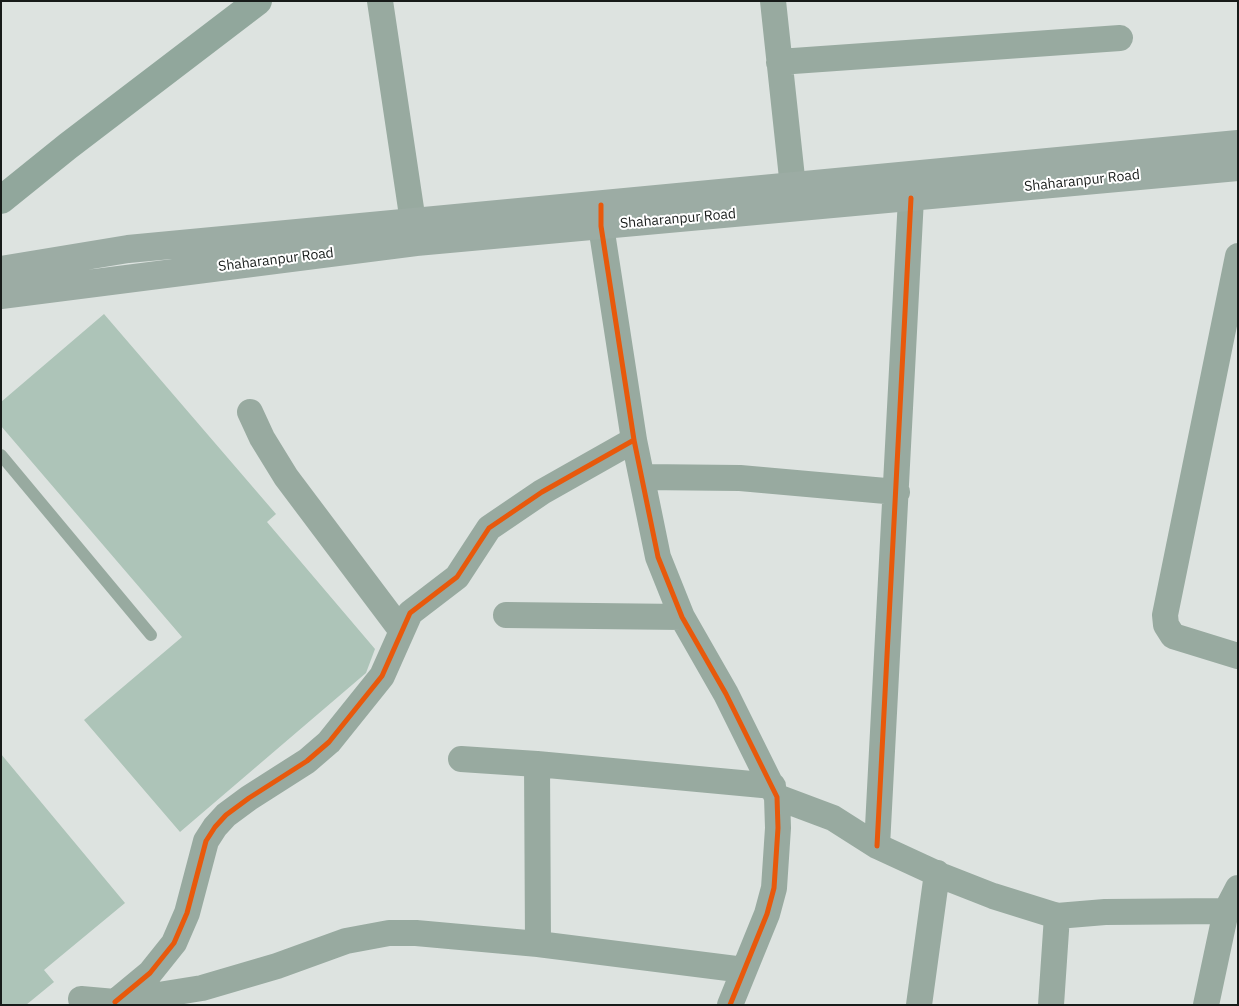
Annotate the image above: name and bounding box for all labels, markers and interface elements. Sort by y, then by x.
street label: Shaharanpur Road [1023,167,1141,195]
street label: Shaharanpur Road [619,206,737,232]
street label: Shaharanpur Road [217,245,335,275]

